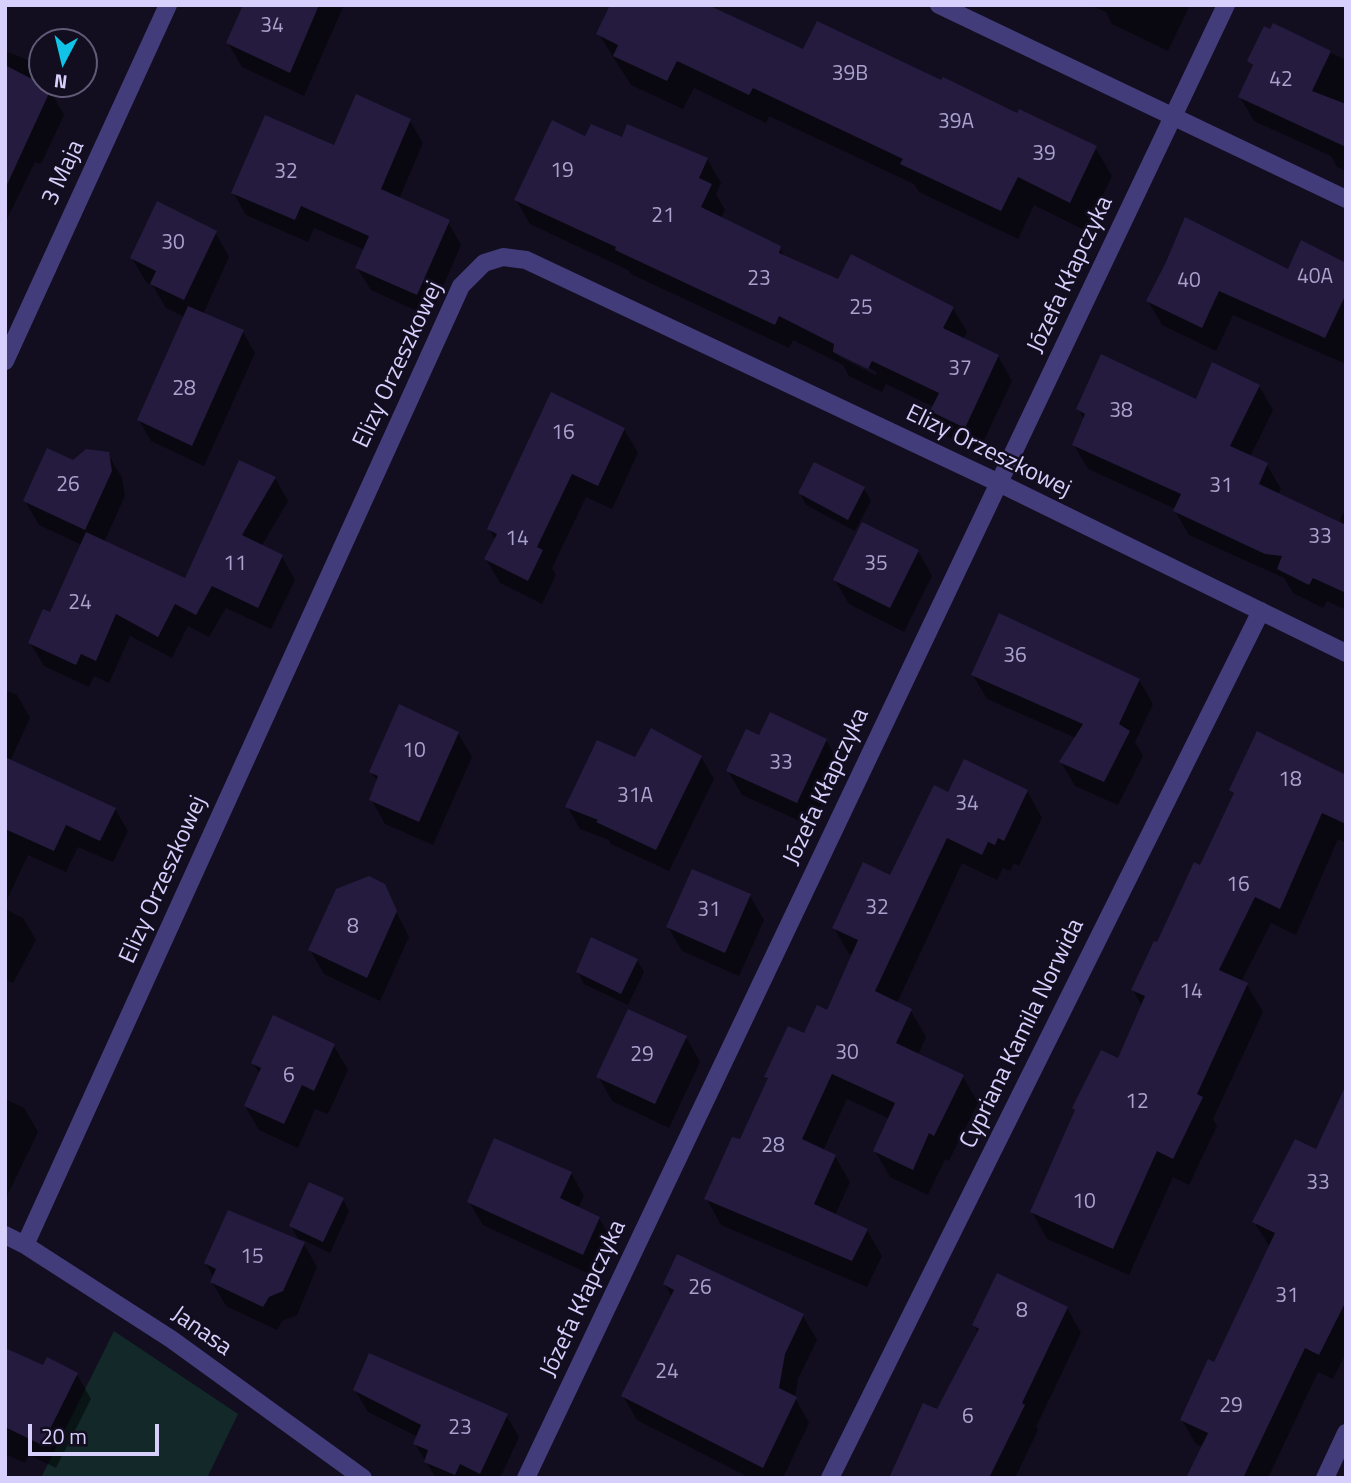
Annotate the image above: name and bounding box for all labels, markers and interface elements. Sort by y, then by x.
house number: 34 [260,14,284,40]
north arrow [28,28,98,98]
house number: 39B [832,62,868,88]
text: N [52,67,69,98]
house number: 42 [1269,68,1293,94]
house number: 39A [938,110,974,136]
street label: 3 Maja [37,136,91,210]
house number: 39 [1032,142,1056,168]
house number: 19 [550,159,574,185]
house number: 32 [274,160,298,186]
street label: Józefa Kłapczyka [1022,192,1120,358]
house number: 21 [651,204,675,230]
house number: 30 [161,231,185,257]
house number: 40A [1297,265,1333,291]
house number: 23 [747,267,771,293]
house number: 40 [1177,269,1201,295]
street label: Elizy Orzeszkowej [348,277,450,453]
house number: 25 [849,296,873,322]
house number: 37 [948,357,972,383]
house number: 28 [172,377,196,403]
house number: 38 [1109,399,1133,425]
street label: Elizy Orzeszkowej [901,400,1075,504]
house number: 16 [551,421,575,447]
house number: 26 [56,473,80,499]
house number: 31 [1209,474,1233,500]
house number: 33 [1308,525,1332,551]
house number: 14 [505,527,529,553]
house number: 11 [223,552,247,578]
house number: 35 [864,552,888,578]
house number: 24 [68,591,92,617]
house number: 36 [1003,644,1027,670]
street label: Józefa Kłapczyka [778,704,876,870]
house number: 10 [402,739,426,765]
house number: 33 [769,751,793,777]
house number: 18 [1278,768,1302,794]
house number: 31A [617,784,653,810]
street label: Elizy Orzeszkowej [114,792,214,968]
house number: 34 [955,792,979,818]
house number: 16 [1226,873,1250,899]
house number: 32 [865,896,889,922]
house number: 31 [697,898,721,924]
street label: Cypriana Kamila Norwida [955,914,1091,1154]
house number: 8 [347,915,359,941]
house number: 14 [1179,980,1203,1006]
house number: 30 [835,1041,859,1067]
house number: 29 [630,1043,654,1069]
house number: 6 [283,1064,295,1090]
house number: 12 [1125,1090,1149,1116]
house number: 28 [761,1134,785,1160]
house number: 33 [1306,1171,1330,1197]
house number: 10 [1072,1190,1096,1216]
street label: Józefa Kłapczyka [535,1216,633,1382]
house number: 15 [240,1245,264,1271]
house number: 26 [688,1276,712,1302]
house number: 31 [1275,1284,1299,1310]
house number: 8 [1016,1299,1028,1325]
street label: Janasa [165,1301,237,1363]
house number: 24 [655,1360,679,1386]
house number: 29 [1219,1394,1243,1420]
house number: 6 [962,1405,974,1431]
scale bar [32,1410,163,1454]
house number: 23 [448,1416,472,1442]
text: 20 m [41,1420,87,1452]

